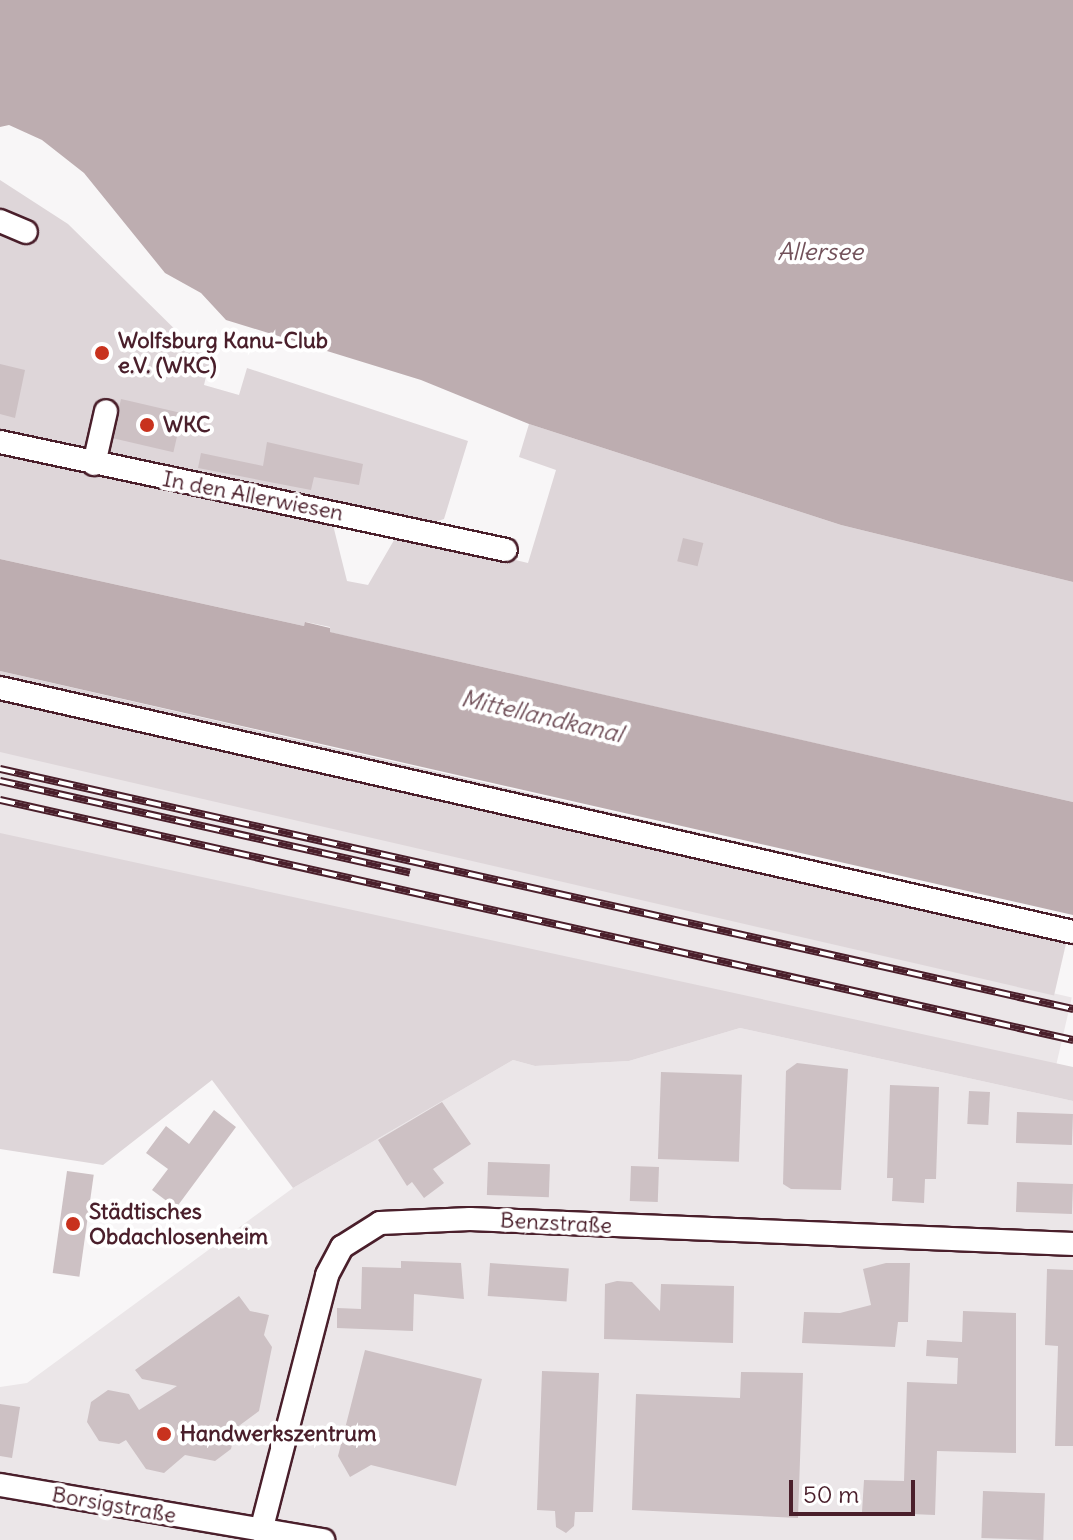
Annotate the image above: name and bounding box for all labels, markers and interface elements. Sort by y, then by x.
water label: Allersee [777,238,863,266]
place label: Wolfsburg Kanu-Club e.V. (WKC) [118,327,328,378]
marker: Wolfsburg Kanu-Club e.V. (WKC) [93,344,111,362]
place label: WKC [163,412,211,438]
marker: WKC [138,416,156,434]
street label: In den Allerwiesen [160,466,346,526]
water label: Mittellandkanal [458,683,626,749]
place label: Städtisches Obdachlosenheim [89,1198,268,1250]
street label: Benzstraße [499,1207,613,1239]
marker: Städtisches Obdachlosenheim [64,1215,82,1233]
place label: Handwerkszentrum [180,1421,376,1447]
marker: Handwerkszentrum [155,1425,173,1443]
scale bar [793,1464,919,1514]
text: 50 m [803,1479,859,1509]
street label: Borsigstraße [50,1481,178,1529]

